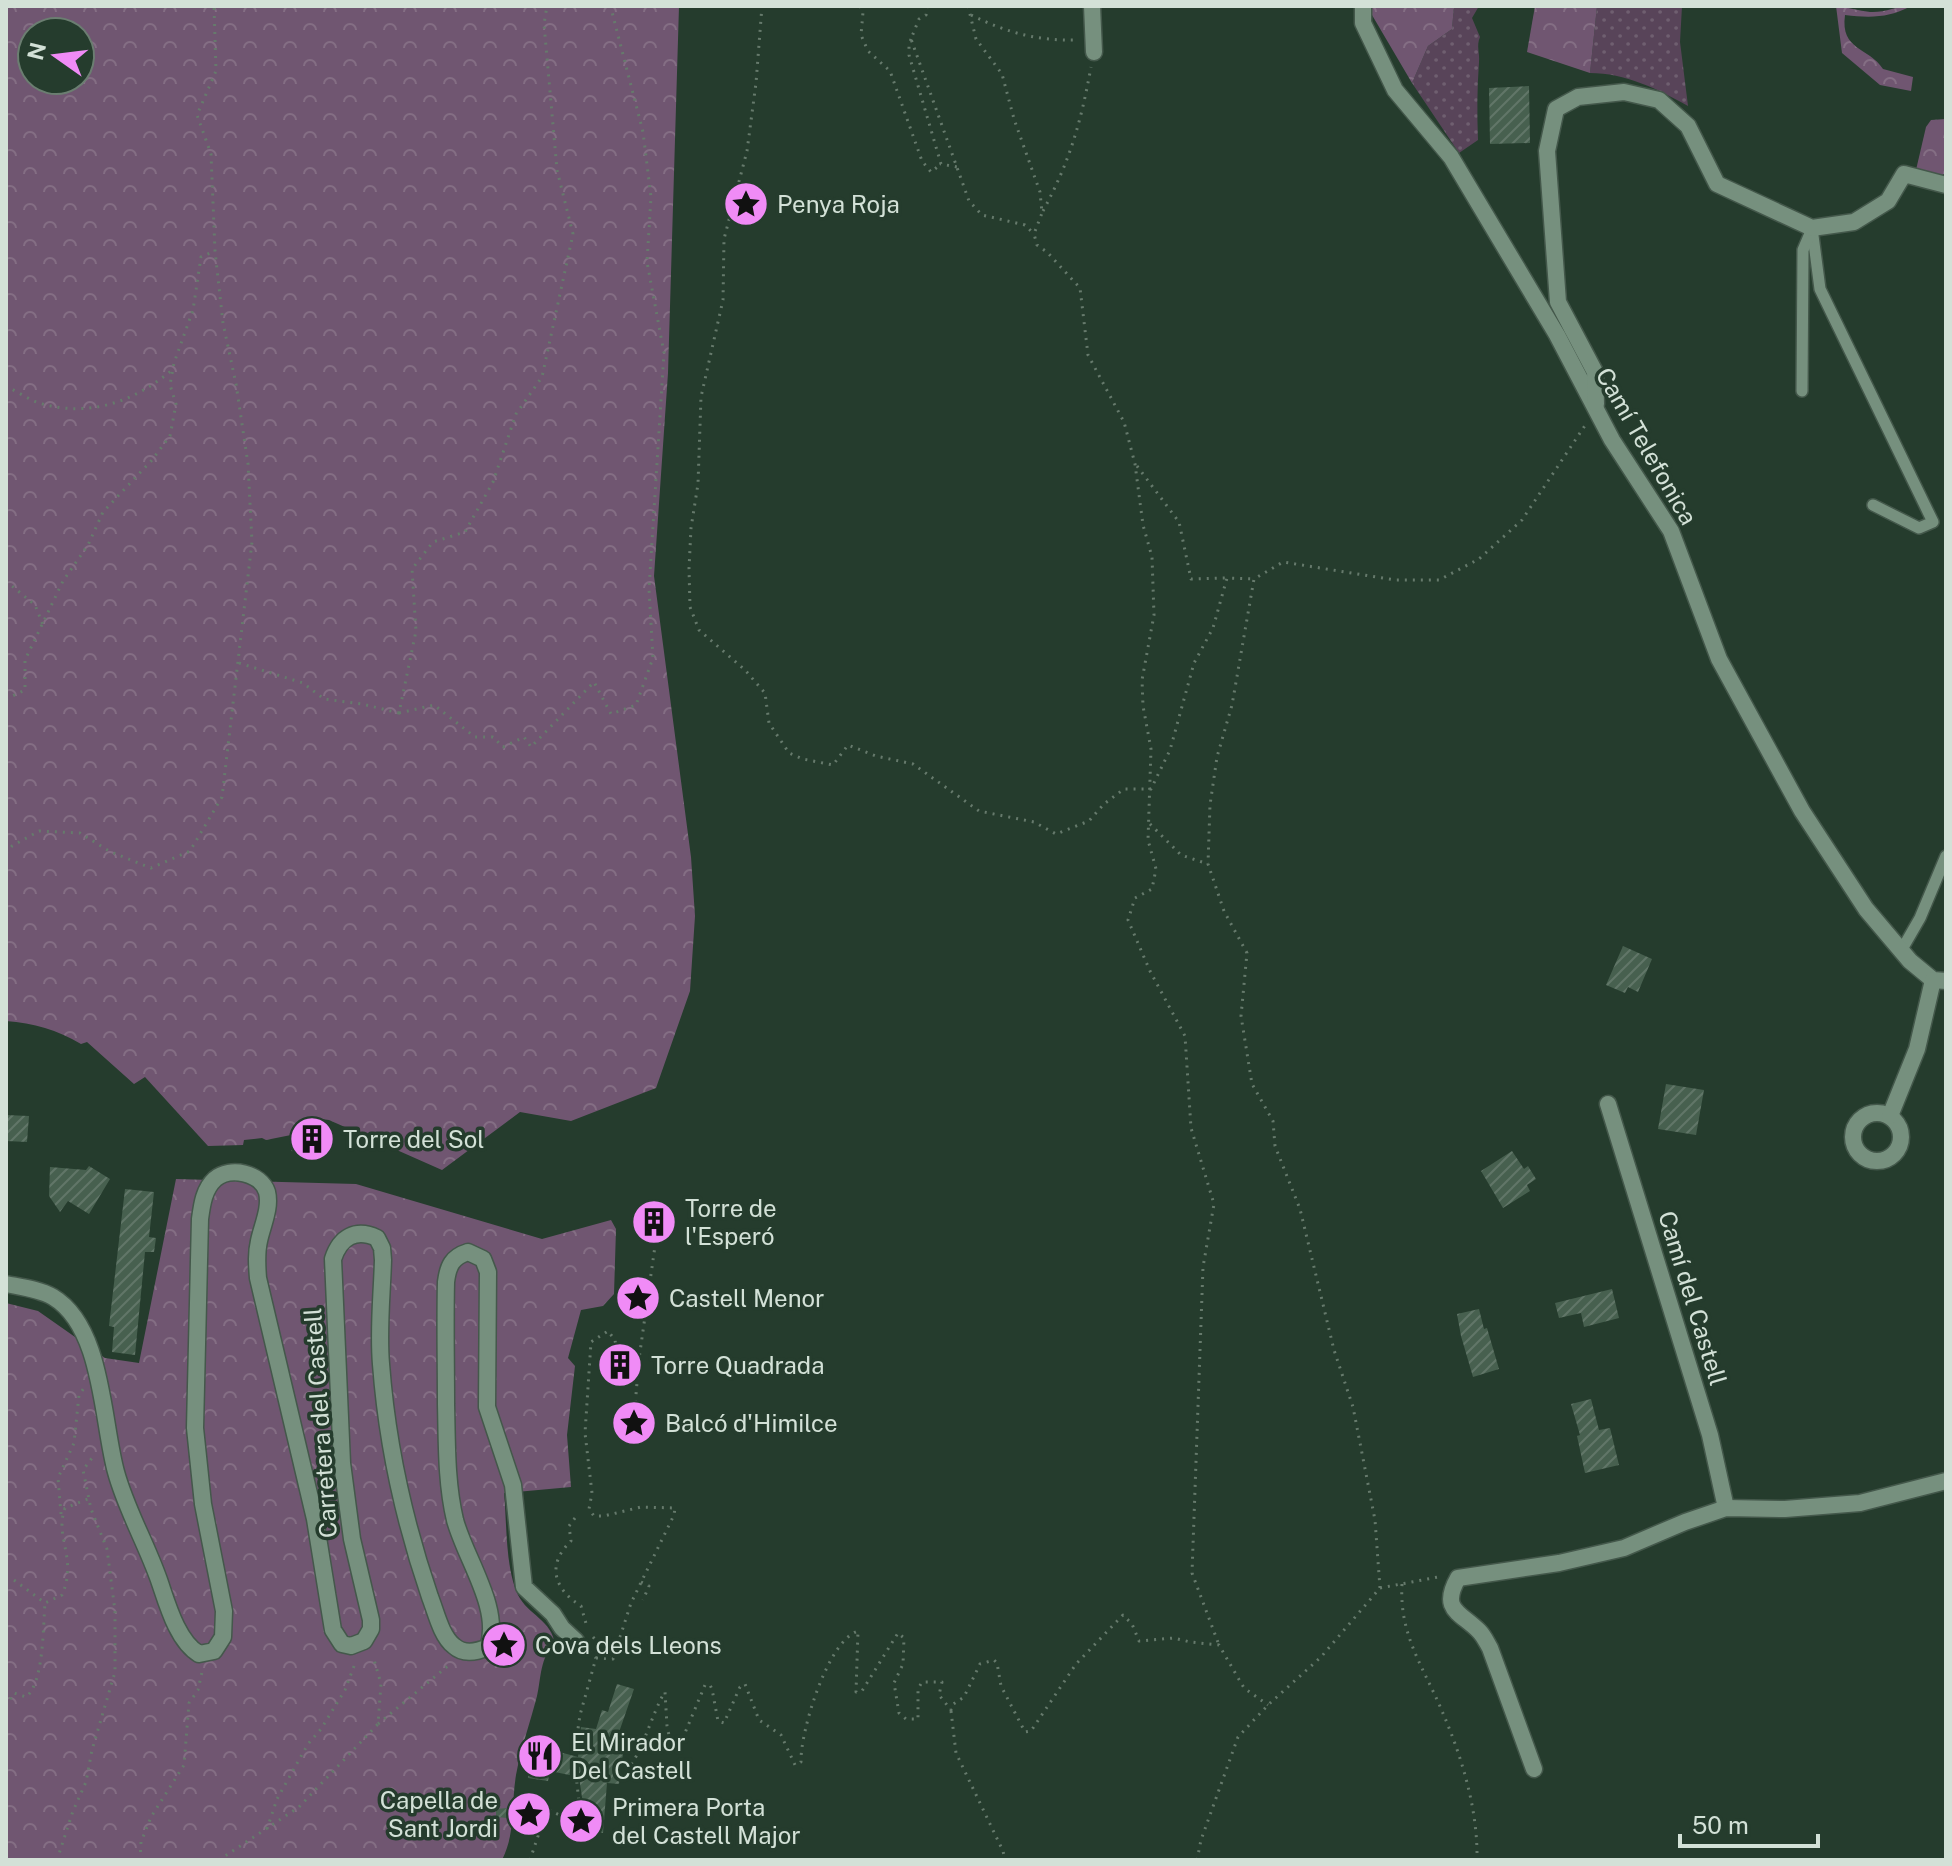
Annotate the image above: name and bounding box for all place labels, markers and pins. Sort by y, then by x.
place icon: Penya Roja [722,180,770,228]
place label: Penya Roja [777,190,900,218]
building icon: Torre del Sol [288,1115,336,1163]
place label: Torre del Sol [343,1125,485,1153]
place label: Torre de l'Esperó [685,1194,777,1250]
building icon: Torre de l'Esperó [630,1198,678,1246]
place icon: Castell Menor [614,1274,662,1322]
place label: Castell Menor [669,1284,825,1312]
building icon: Torre Quadrada [596,1341,644,1389]
place label: Torre Quadrada [651,1351,824,1379]
place icon: Balcó d'Himilce [610,1399,658,1447]
place label: Balcó d'Himilce [665,1409,838,1437]
place icon: Cova dels Lleons [480,1621,528,1669]
place label: Cova dels Lleons [535,1631,722,1659]
place label: El Mirador Del Castell [571,1728,693,1784]
restaurant icon: El Mirador Del Castell [516,1732,564,1780]
place label: Capella de Sant Jordi [380,1786,498,1842]
place icon: Capella de Sant Jordi [505,1790,553,1838]
place label: Primera Porta del Castell Major [612,1793,801,1849]
place icon: Primera Porta del Castell Major [557,1797,605,1845]

